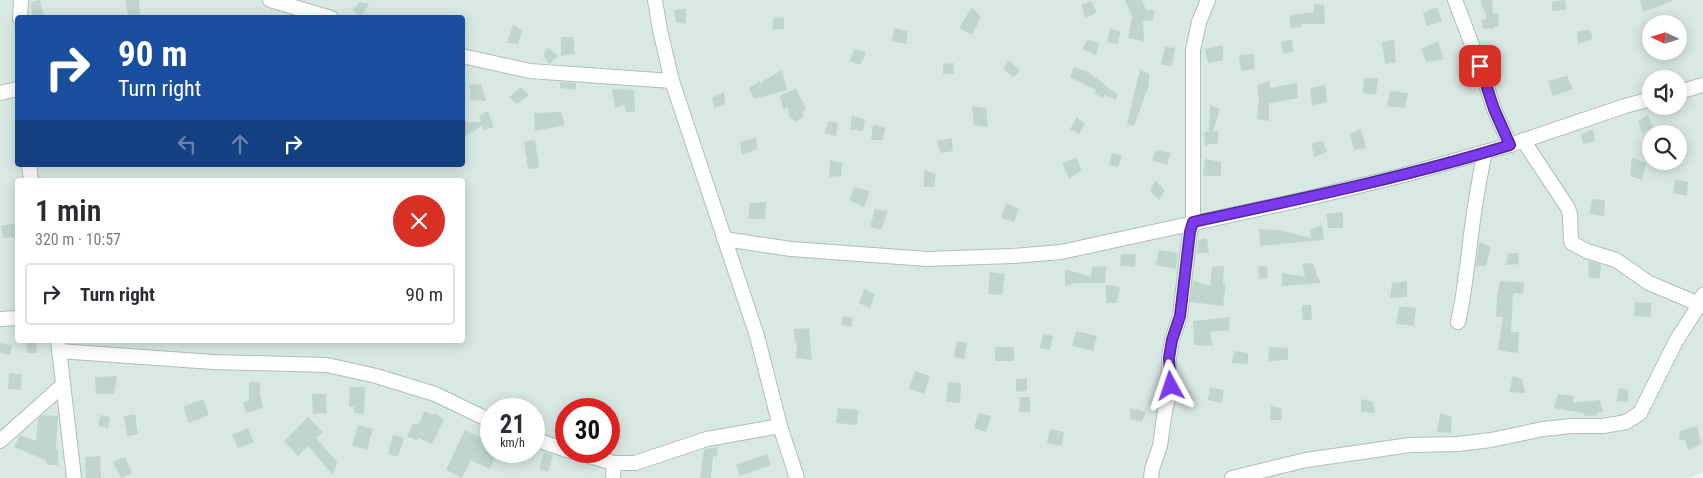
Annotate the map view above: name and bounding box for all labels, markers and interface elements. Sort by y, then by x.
north arrow [1642,15,1688,60]
map controls [1642,15,1687,170]
text: 90 m [118,34,187,75]
icon: right [35,35,100,100]
pin [1459,45,1501,87]
icon: arrive [1466,52,1494,80]
button: sound [1642,70,1687,115]
text: Turn right [118,76,201,101]
button: search [1642,125,1687,170]
icon: left [173,130,201,158]
icon: ahead [226,130,254,158]
icon: right [279,130,307,158]
text: 1 min [35,193,101,228]
button: close [393,195,445,247]
text: 320 m · 10:57 [35,230,121,249]
icon: right [37,280,65,308]
text: Turn right [80,283,155,306]
text: 90 m [406,283,443,306]
position arrow [1144,359,1196,411]
speed limit sign: 30 [555,398,620,463]
text: 21 [500,410,525,439]
text: km/h [500,436,525,450]

